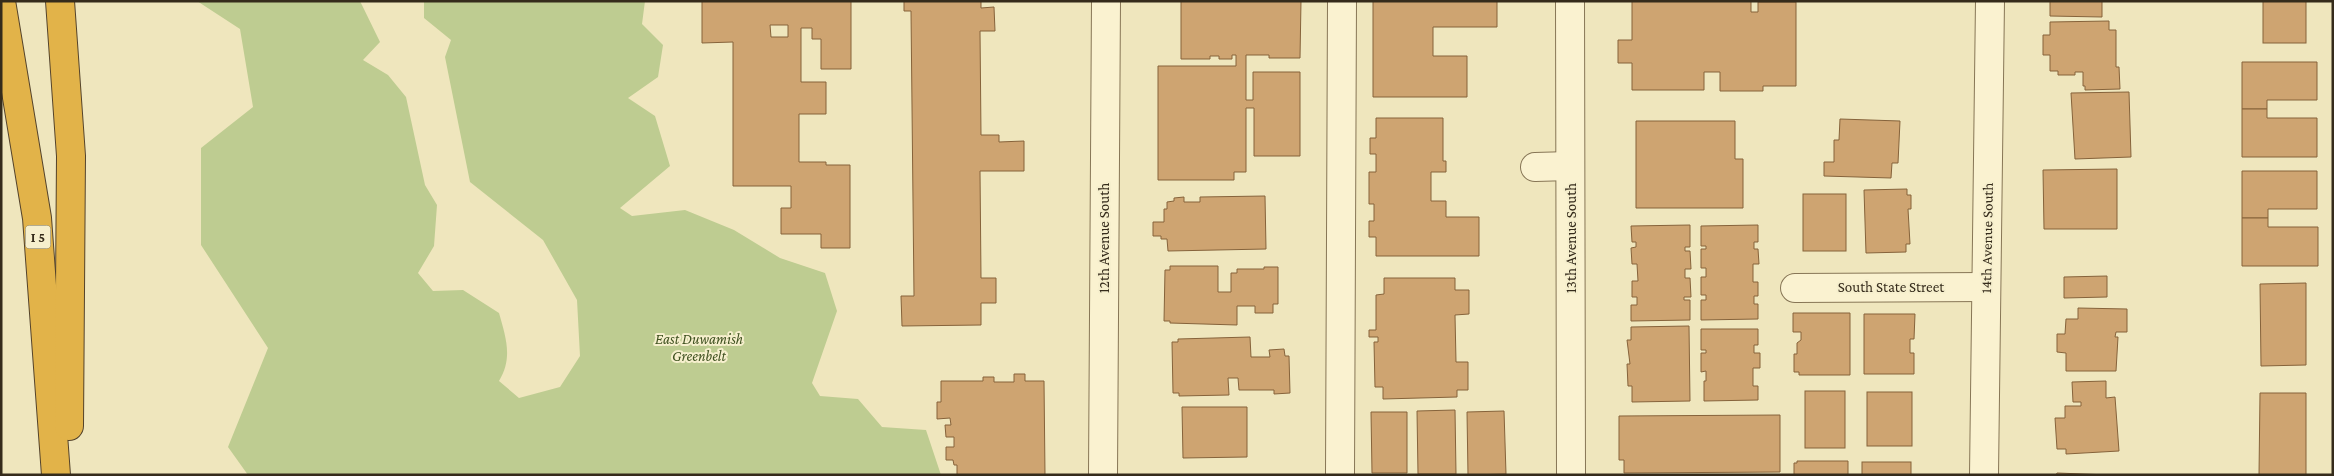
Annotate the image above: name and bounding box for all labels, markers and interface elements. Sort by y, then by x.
street label: 14th Avenue South [1978,182,1996,294]
street label: 12th Avenue South [1096,183,1112,293]
street label: 13th Avenue South [1563,183,1579,293]
road number: I 5 [26,226,50,248]
street label: South State Street [1838,279,1945,295]
park label: East Duwamish Greenbelt [655,331,743,364]

